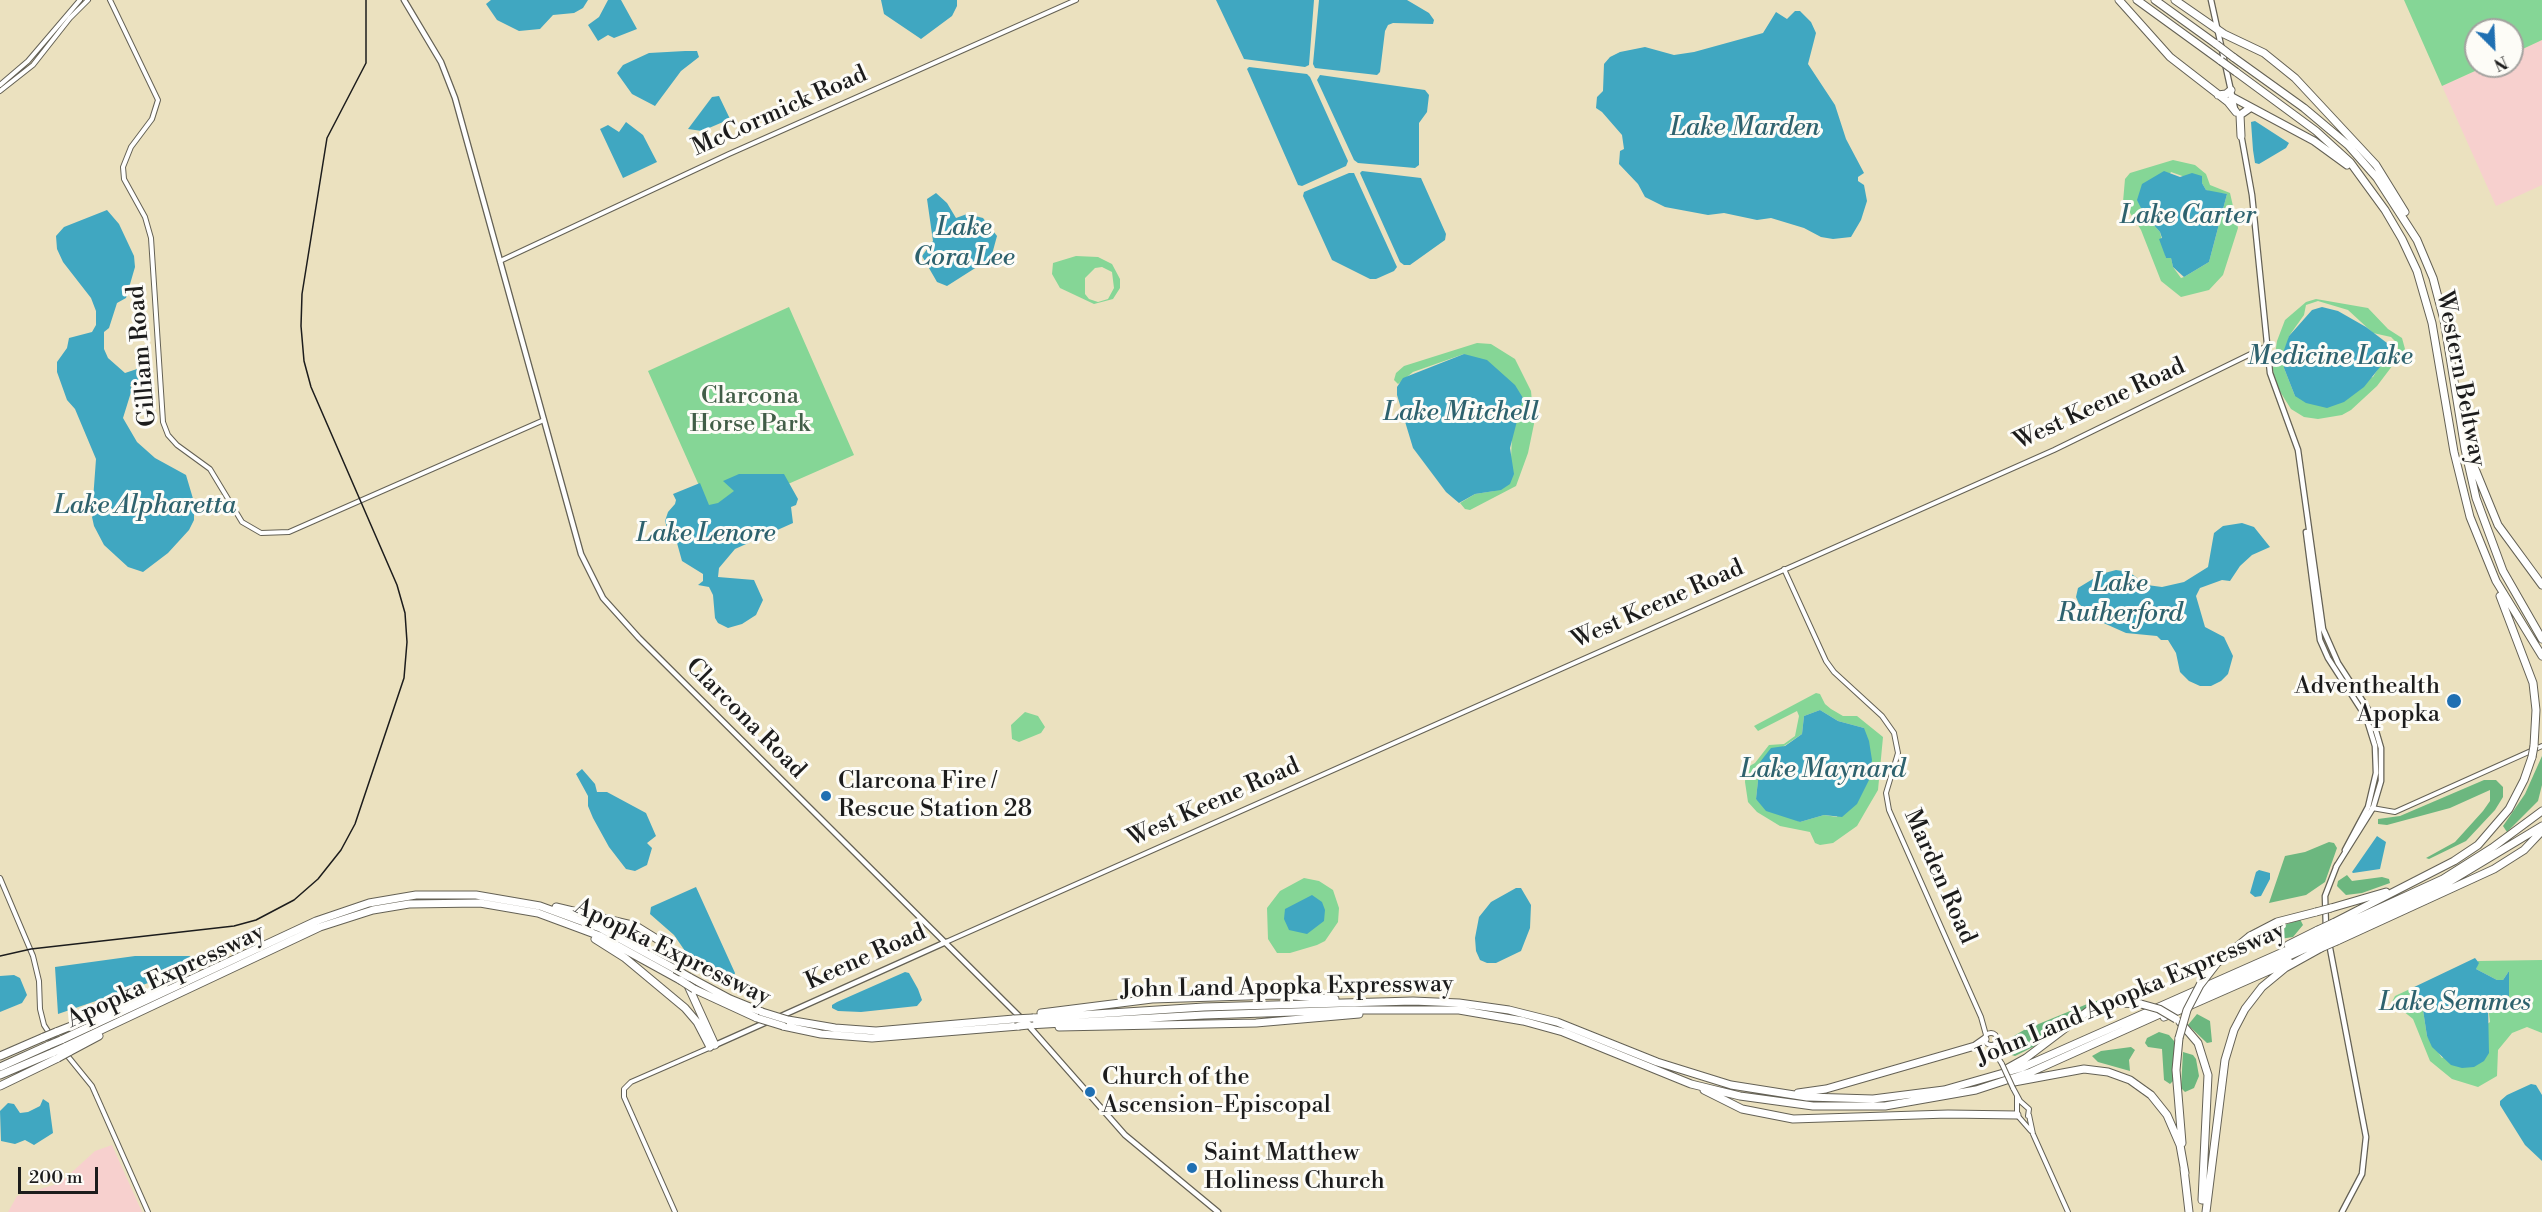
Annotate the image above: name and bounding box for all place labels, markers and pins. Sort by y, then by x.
place label: Adventhealth Apopka [2294,673,2440,729]
marker: Adventhealth Apopka [2445,692,2463,710]
place label: Clarcona Fire / Rescue Station 28 [838,768,1032,824]
marker: Clarcona Fire / Rescue Station 28 [819,789,833,803]
place label: Church of the Ascension-Episcopal [1102,1064,1331,1120]
marker: Church of the Ascension-Episcopal [1083,1085,1097,1099]
place label: Saint Matthew Holiness Church [1204,1140,1385,1196]
marker: Saint Matthew Holiness Church [1185,1161,1199,1175]

